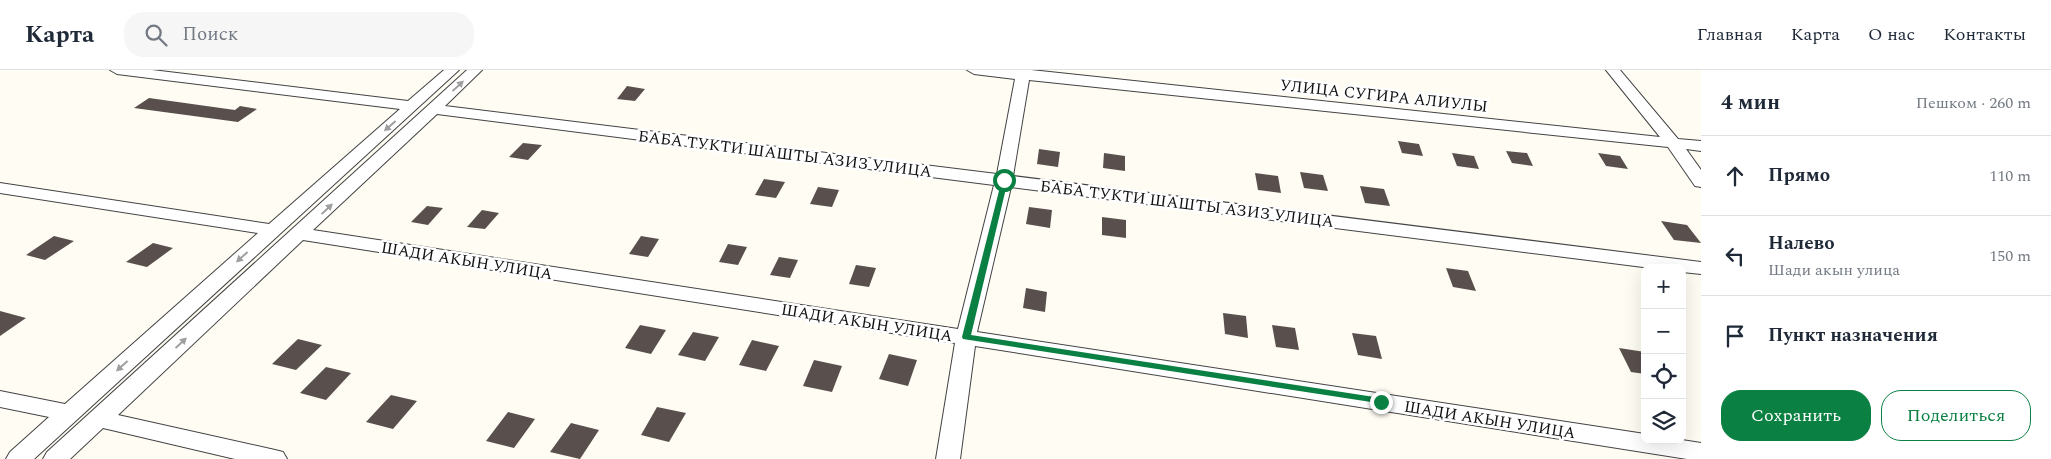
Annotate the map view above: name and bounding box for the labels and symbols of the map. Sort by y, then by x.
street label: УЛИЦА СУГИРА АЛИУЛЫ [1279,73,1489,119]
one-way arrow [452,80,464,92]
one-way arrow [385,120,397,132]
street label: БАБА ТУКТИ ШАШТЫ АЗИЗ УЛИЦА [637,124,933,184]
route start [993,169,1016,192]
street label: БАБА ТУКТИ ШАШТЫ АЗИЗ УЛИЦА [1039,174,1335,234]
one-way arrow [320,203,332,215]
street label: ШАДИ АКЫН УЛИЦА [379,236,554,286]
one-way arrow [237,251,249,263]
street label: ШАДИ АКЫН УЛИЦА [779,298,954,348]
one-way arrow [175,337,187,349]
one-way arrow [116,360,128,372]
route end [1370,391,1393,414]
street label: ШАДИ АКЫН УЛИЦА [1402,395,1577,445]

